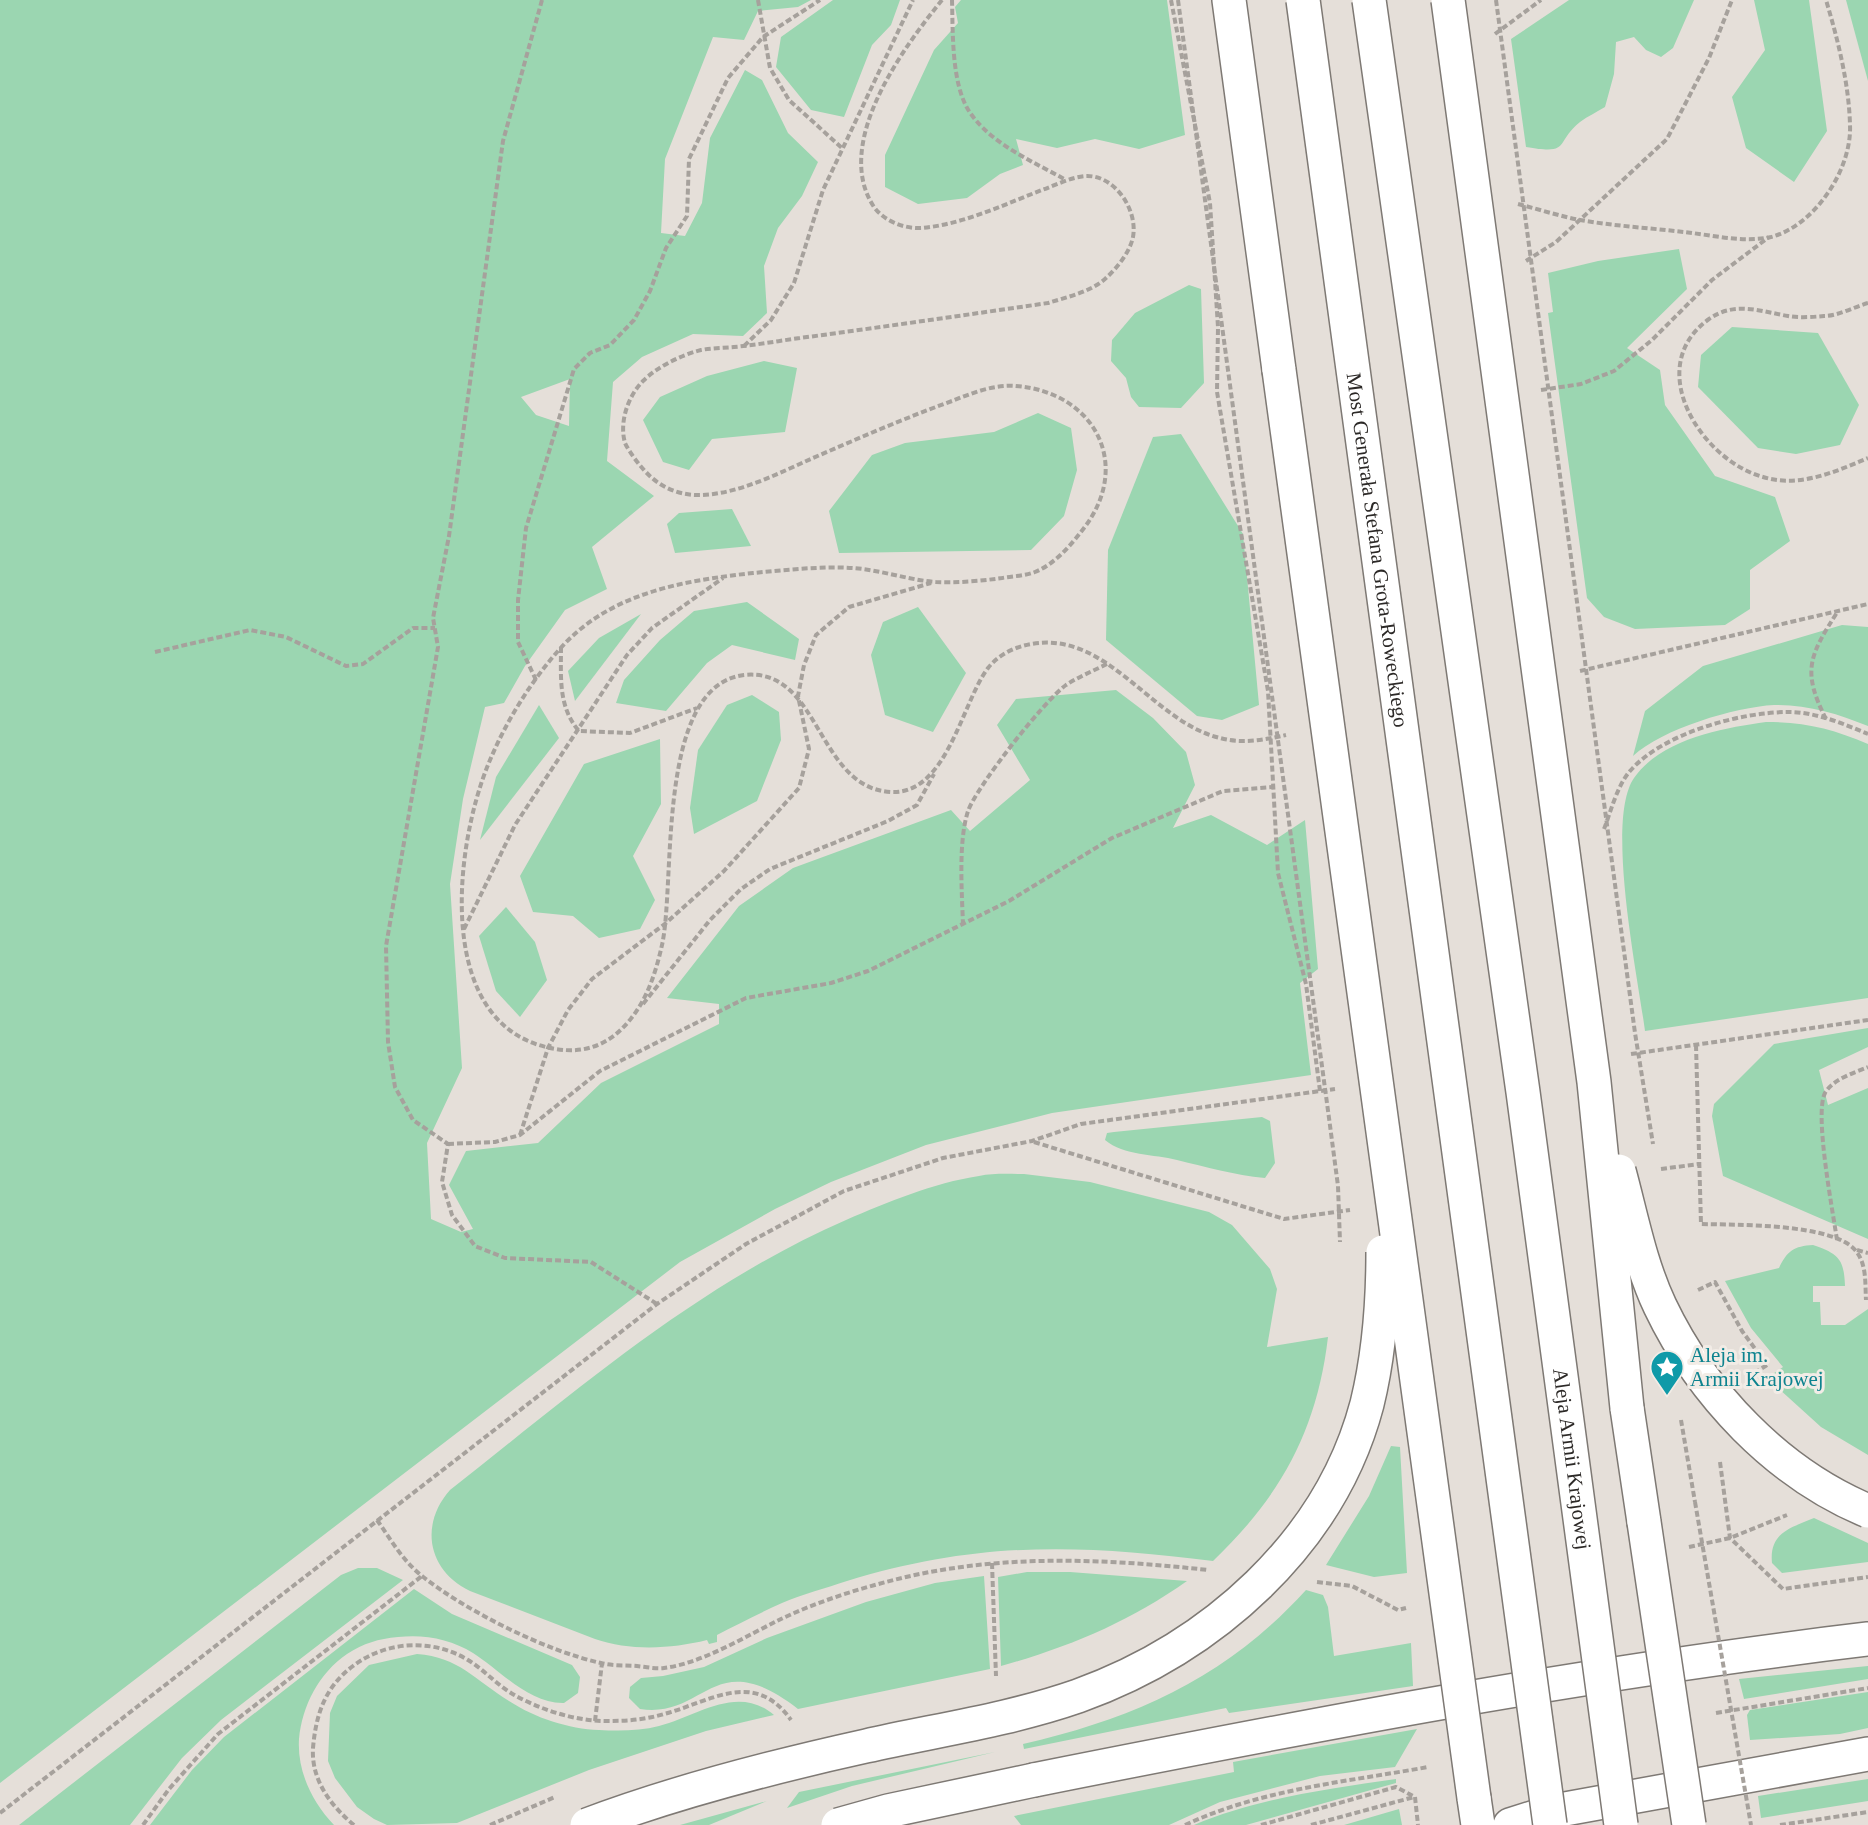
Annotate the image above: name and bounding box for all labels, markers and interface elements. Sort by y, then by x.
street label: Most Generała Stefana Grota-Roweckiego [1342,371,1413,729]
place label: Aleja im. Armii Krajowej [1690,1343,1824,1391]
place icon: Aleja im. Armii Krajowej [1649,1349,1685,1396]
street label: Aleja Armii Krajowej [1548,1367,1596,1551]

